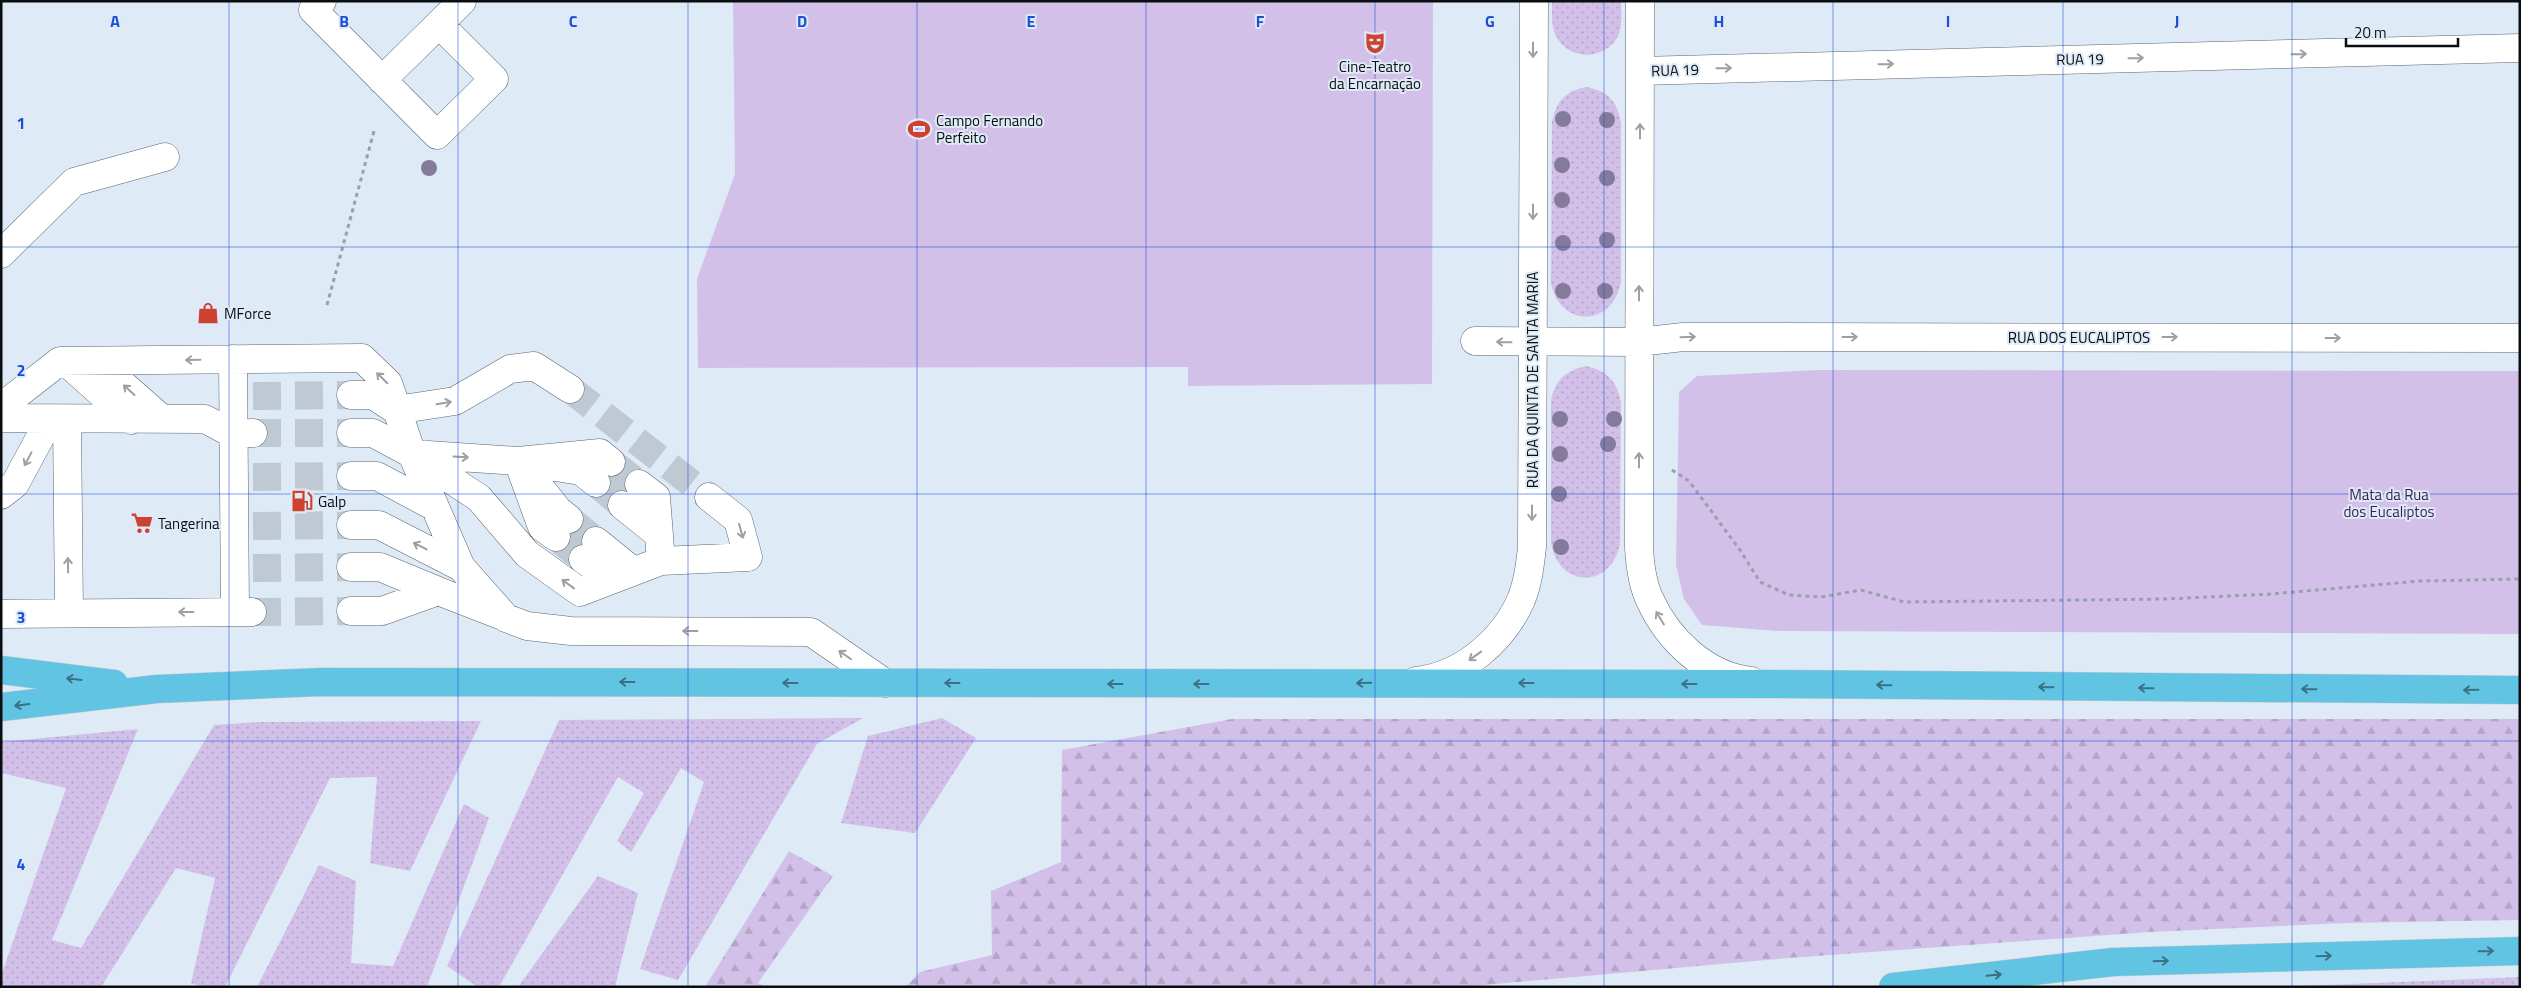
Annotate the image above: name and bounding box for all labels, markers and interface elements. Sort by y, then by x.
text: A [110,9,120,33]
text: B [339,9,349,33]
text: C [569,9,578,33]
text: D [797,9,807,33]
text: E [1027,9,1036,33]
text: F [1256,9,1265,33]
text: G [1485,9,1495,33]
text: H [1714,9,1724,33]
text: I [1946,9,1950,33]
text: J [2175,9,2179,33]
scale bar [2346,15,2458,47]
text: 20 m [2354,21,2387,44]
theatre icon: Cine-Teatro da Encarnação [1362,30,1388,56]
one-way arrow [1528,42,1538,58]
street label: RUA 19 [2056,47,2104,71]
one-way arrow [2290,49,2306,59]
one-way arrow [2128,53,2144,63]
place label: Cine-Teatro da Encarnação [1329,55,1421,95]
street label: RUA 19 [1651,58,1699,82]
one-way arrow [1878,60,1894,69]
one-way arrow [1715,64,1731,73]
place label: Campo Fernando Perfeito [936,109,1043,149]
text: 1 [17,111,25,135]
sports icon: Campo Fernando Perfeito [906,116,932,142]
one-way arrow [1635,123,1644,139]
one-way arrow [1528,204,1538,220]
street label: RUA DA QUINTA DE SANTA MARIA [1521,272,1544,488]
one-way arrow [1634,286,1644,302]
shop icon: MForce [195,300,221,326]
place label: MForce [224,302,271,325]
street label: RUA DOS EUCALIPTOS [2008,326,2150,349]
one-way arrow [1680,332,1696,342]
one-way arrow [1842,332,1858,342]
one-way arrow [2162,332,2178,342]
one-way arrow [2324,333,2341,343]
one-way arrow [1496,337,1512,346]
one-way arrow [185,355,202,365]
text: 2 [17,358,25,382]
one-way arrow [376,372,388,384]
one-way arrow [123,385,136,396]
one-way arrow [436,397,452,407]
one-way arrow [23,452,33,467]
one-way arrow [1634,452,1644,468]
one-way arrow [452,453,468,462]
park label: Mata da Rua dos Eucaliptos [2343,483,2435,523]
fuel station icon: Galp [289,488,315,514]
place label: Galp [318,490,346,513]
one-way arrow [1527,504,1537,521]
supermarket icon: Tangerina [129,510,155,536]
place label: Tangerina [158,512,220,535]
one-way arrow [736,522,746,538]
one-way arrow [412,541,427,551]
one-way arrow [63,557,73,573]
one-way arrow [561,579,575,589]
text: 3 [17,605,25,629]
one-way arrow [178,608,194,617]
one-way arrow [1655,611,1665,626]
one-way arrow [682,626,698,636]
one-way arrow [838,650,852,661]
one-way arrow [1468,651,1482,661]
one-way arrow [67,674,83,684]
one-way arrow [620,677,636,687]
one-way arrow [782,678,798,688]
one-way arrow [945,678,961,688]
one-way arrow [1356,678,1372,688]
one-way arrow [1519,678,1535,688]
one-way arrow [1107,679,1124,689]
one-way arrow [1194,679,1210,689]
one-way arrow [1681,679,1698,689]
one-way arrow [1876,680,1892,690]
one-way arrow [2038,682,2054,692]
one-way arrow [2138,683,2154,693]
one-way arrow [2301,684,2317,694]
one-way arrow [2463,685,2480,695]
one-way arrow [14,700,30,710]
text: 4 [17,852,26,876]
one-way arrow [2478,946,2494,956]
one-way arrow [2316,951,2332,960]
one-way arrow [2153,956,2169,965]
one-way arrow [1986,971,2002,980]

